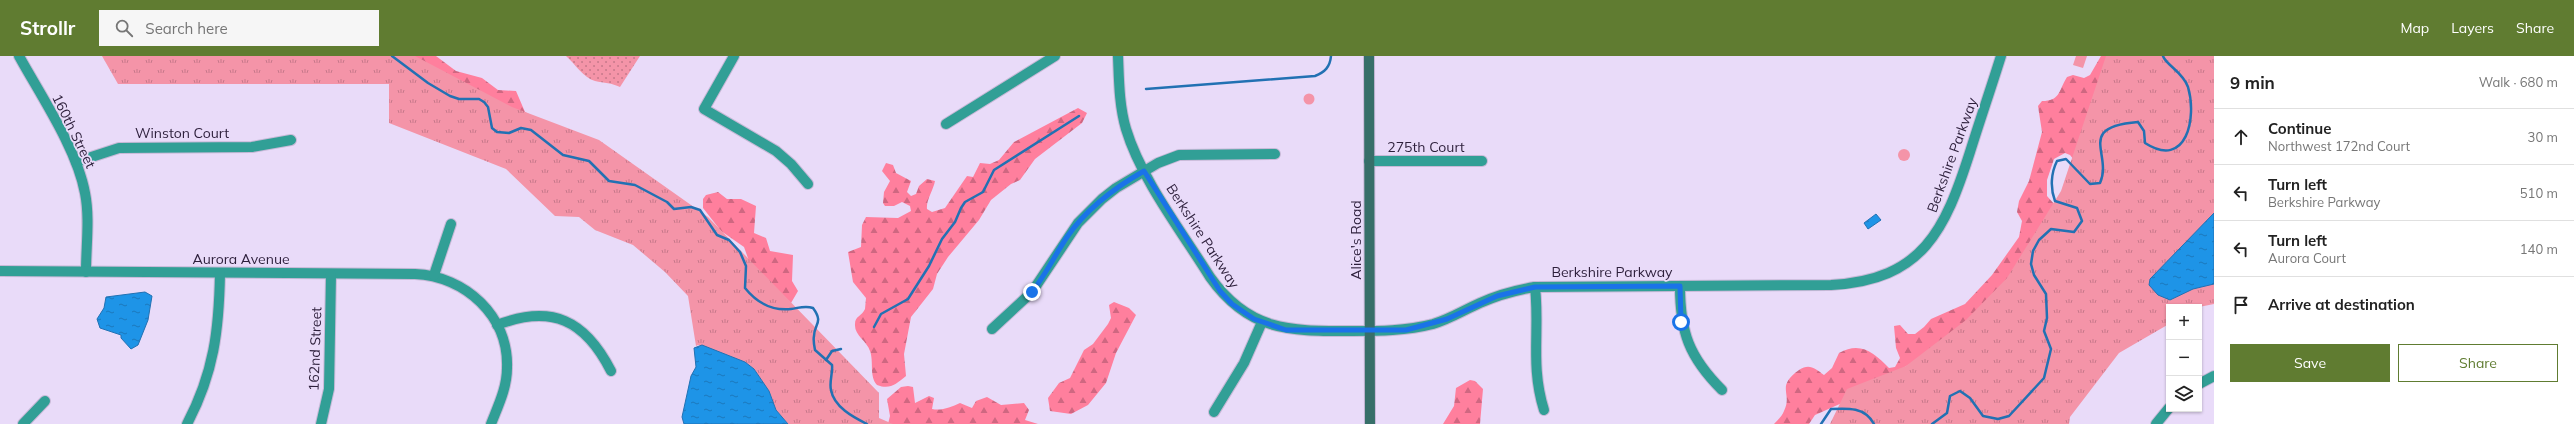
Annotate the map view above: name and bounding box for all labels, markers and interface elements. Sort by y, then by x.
search box [99,10,379,46]
text: Strollr [20,16,75,40]
icon: search [113,17,135,39]
text: Search here [145,19,228,38]
text: Map [2400,19,2429,37]
text: Layers [2451,19,2494,37]
text: Share [2516,19,2554,37]
text: 9 min [2230,72,2275,93]
text: Walk · 680 m [2479,74,2558,90]
street label: 160th Street [48,91,100,171]
street label: Berkshire Parkway [1923,95,1981,215]
text: Continue [2268,119,2331,138]
street label: Winston Court [135,124,229,142]
icon: ahead [2230,126,2252,148]
text: 30 m [2528,129,2558,145]
street label: 275th Court [1387,138,1465,156]
text: Northwest 172nd Court [2268,138,2410,154]
text: Turn left [2268,175,2327,194]
street label: Berkshire Parkway [1162,180,1244,292]
icon: left [2230,182,2252,204]
text: 510 m [2520,185,2558,201]
text: Berkshire Parkway [2268,194,2380,210]
street label: Alice's Road [1347,200,1365,280]
text: Turn left [2268,231,2327,250]
icon: left [2230,238,2252,260]
text: 140 m [2520,241,2558,257]
street label: Aurora Avenue [192,250,290,268]
text: Aurora Court [2268,250,2346,266]
street label: Berkshire Parkway [1551,263,1673,281]
route end [1023,283,1041,301]
icon: arrive [2230,294,2252,316]
text: Arrive at destination [2268,295,2415,314]
map controls [2166,304,2202,412]
button: + [2166,304,2202,340]
street label: 162nd Street [305,307,325,391]
route start [1672,313,1690,331]
button: − [2166,340,2202,376]
button: Save [2230,344,2390,382]
button: Share [2398,344,2558,382]
button: layers [2166,376,2202,412]

